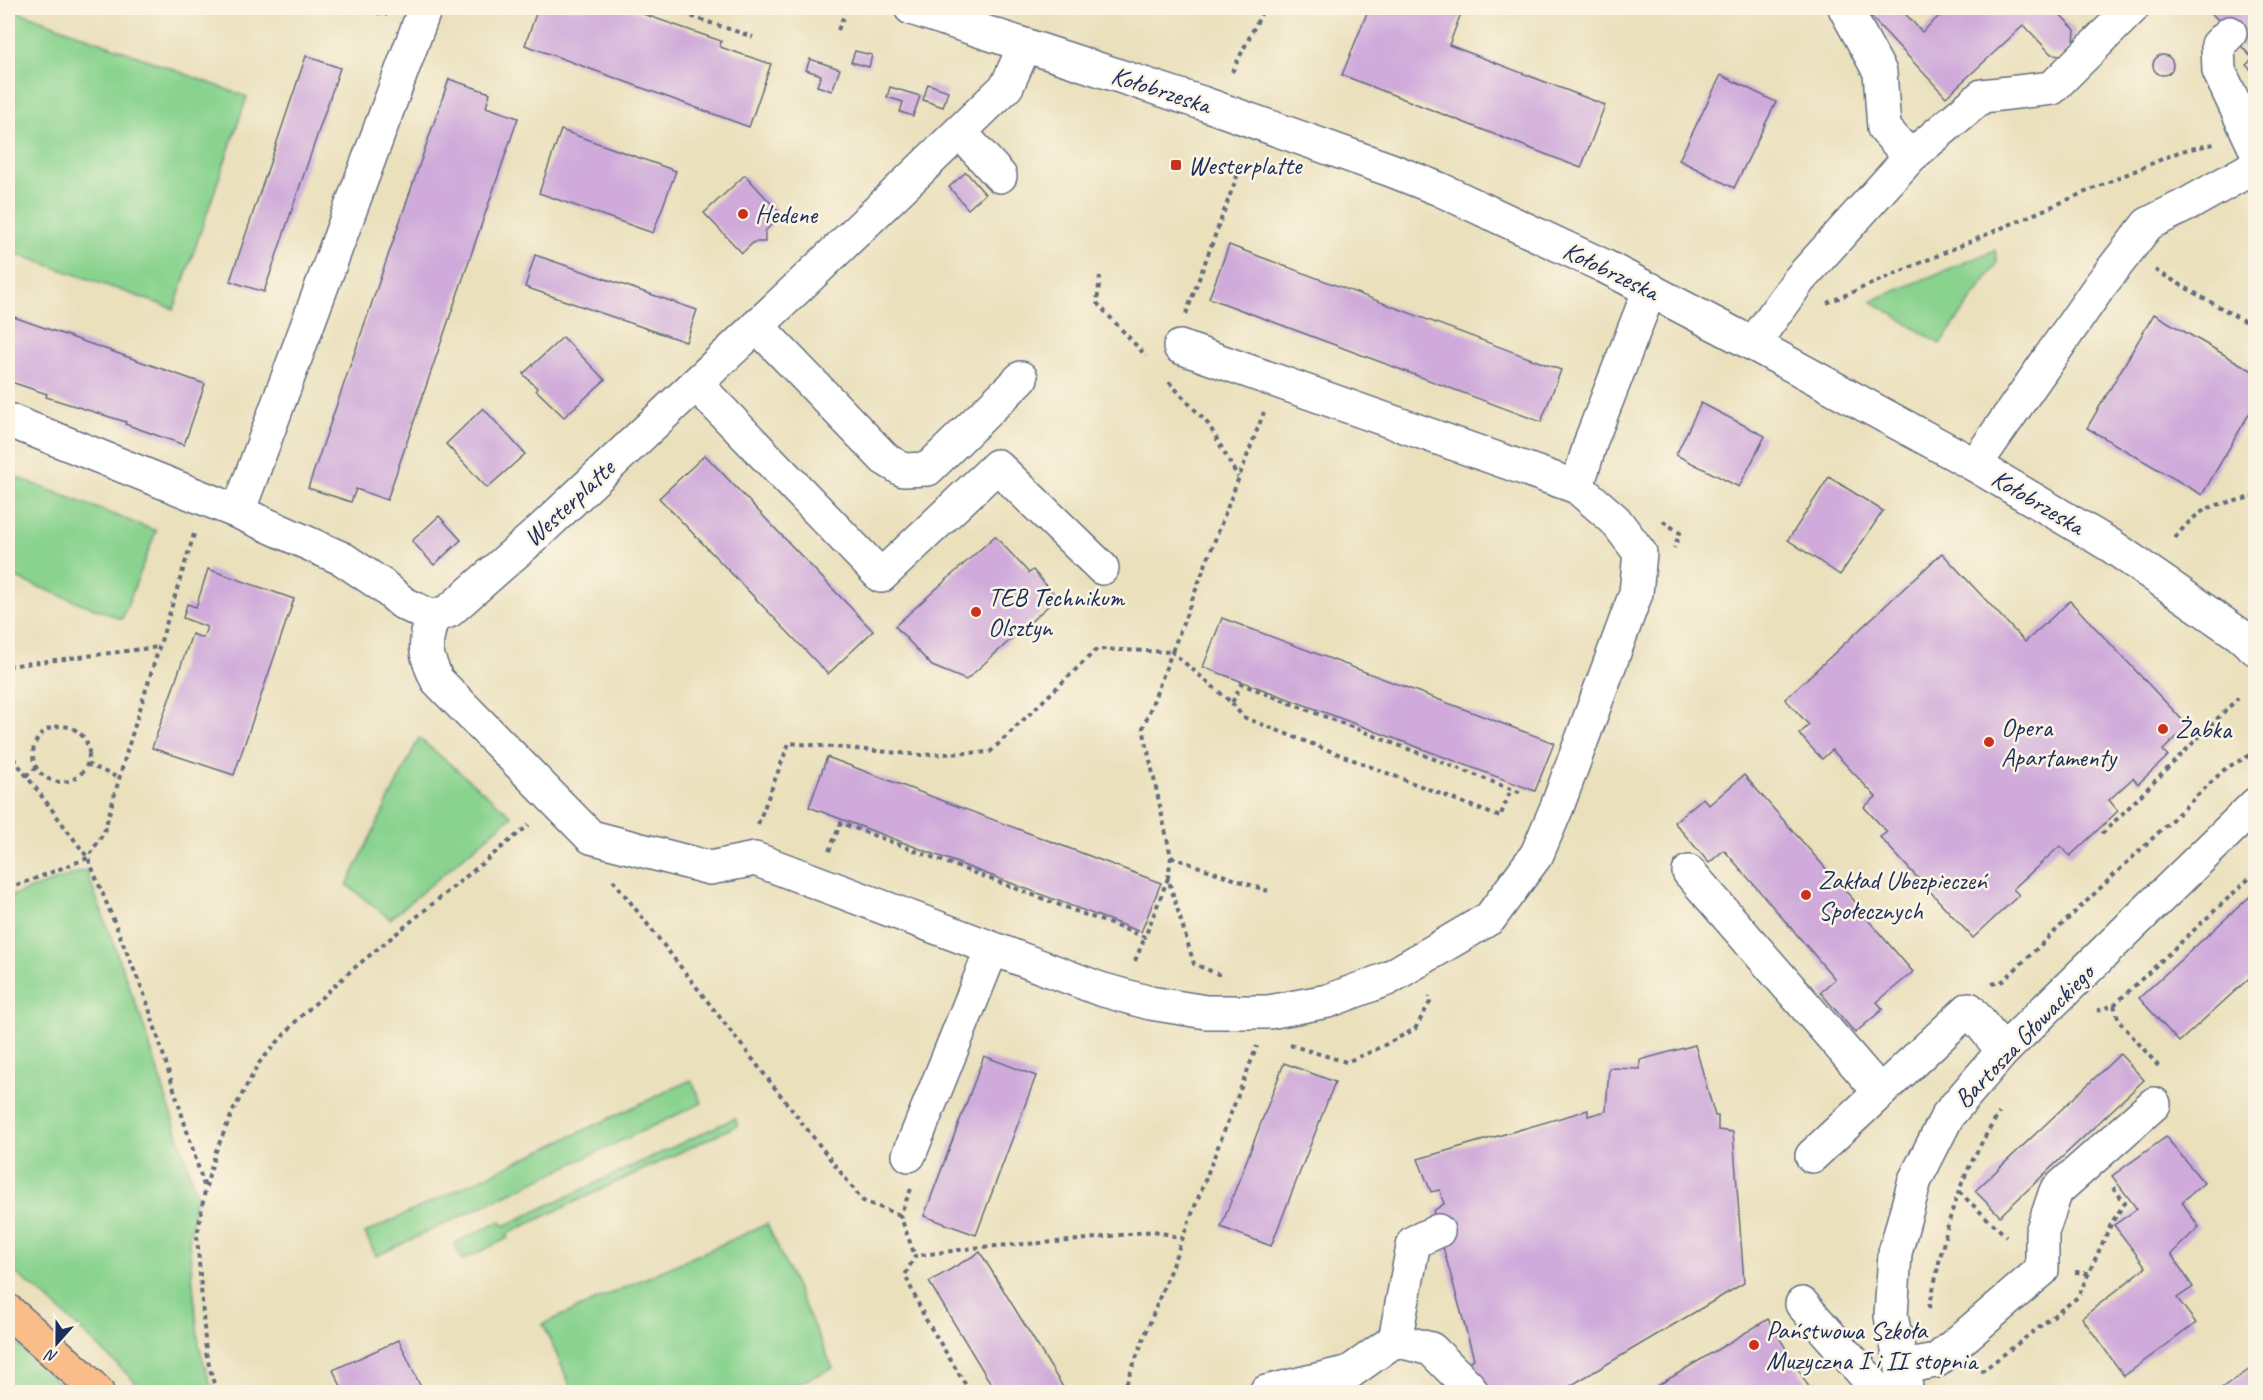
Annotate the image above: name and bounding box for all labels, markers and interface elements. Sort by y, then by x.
street label: Kołobrzeska [1107,59,1217,122]
place label: Westerplatte [1188,149,1304,182]
marker: Westerplatte [1169,158,1183,172]
place label: Hedene [755,198,818,231]
marker: Hedene [736,207,750,221]
street label: Kołobrzeska [1558,234,1666,309]
street label: Westerplatte [516,451,624,554]
street label: Kołobrzeska [1986,462,2092,544]
place label: TEB Technikum Olsztyn [988,581,1126,644]
marker: TEB Technikum Olsztyn [969,605,983,619]
place label: Opera Apartamenty [2001,711,2118,774]
place label: Żabka [2175,713,2233,746]
marker: Żabka [2156,722,2170,736]
marker: Opera Apartamenty [1982,735,1996,749]
place label: Zakład Ubezpieczeń Społecznych [1818,864,1989,927]
marker: Zakład Ubezpieczeń Społecznych [1799,888,1813,902]
street label: Bartosza Głowackiego [1947,955,2103,1115]
north arrow [27,1313,87,1373]
place label: Państwowa Szkoła Muzyczna I i II stopnia [1766,1314,1979,1377]
marker: Państwowa Szkoła Muzyczna I i II stopnia [1747,1338,1761,1352]
text: N [41,1344,60,1367]

